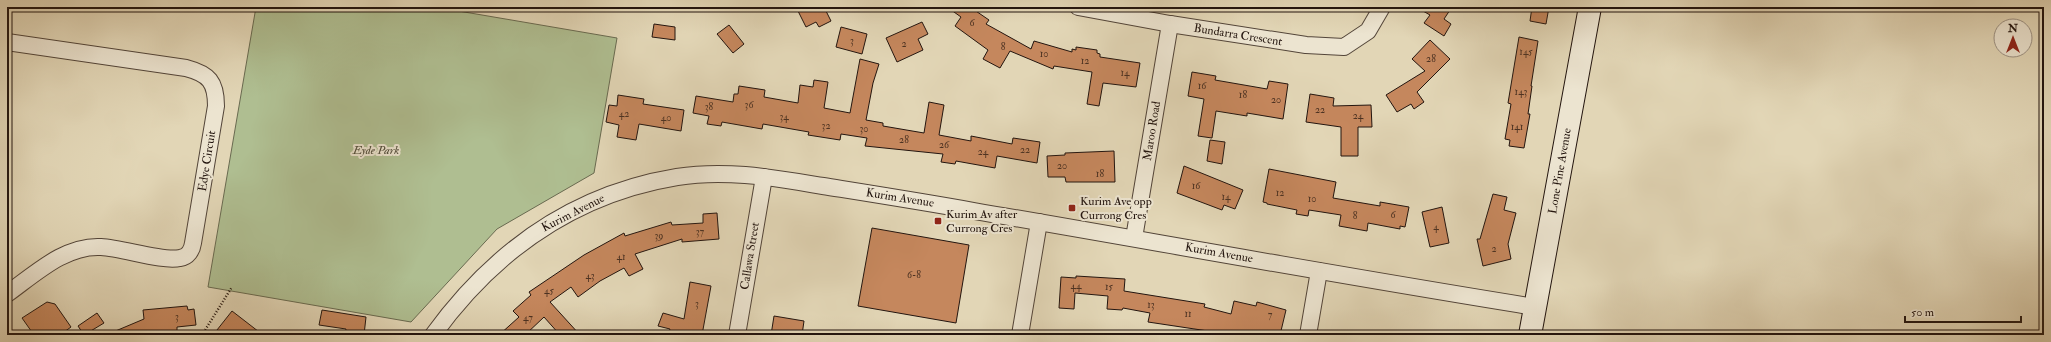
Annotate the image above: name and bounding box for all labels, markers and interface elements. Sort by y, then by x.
house number: 6 [969,17,975,29]
north arrow [1993,18,2033,58]
street label: Bundarra Crescent [1193,21,1284,49]
text: N [2007,22,2019,35]
house number: 3 [850,35,854,47]
house number: 2 [901,38,907,50]
house number: 8 [1001,41,1006,53]
house number: 145 [1519,46,1533,58]
house number: 10 [1040,48,1048,60]
house number: 28 [1426,53,1436,65]
house number: 12 [1081,55,1089,67]
house number: 14 [1121,67,1130,79]
house number: 16 [1198,80,1207,92]
house number: 143 [1515,86,1528,98]
house number: 18 [1239,89,1247,101]
house number: 20 [1271,94,1281,106]
house number: 36 [745,99,754,111]
street label: Maroo Road [1140,100,1164,162]
house number: 38 [705,101,714,113]
house number: 22 [1315,104,1325,116]
house number: 42 [619,108,629,120]
house number: 24 [1353,110,1364,122]
house number: 34 [779,111,789,123]
house number: 40 [661,112,671,124]
house number: 32 [822,120,830,132]
house number: 141 [1511,121,1524,133]
house number: 30 [860,123,868,135]
street label: Lone Pine Avenue [1545,127,1575,215]
street label: Edye Circuit [195,129,219,193]
house number: 28 [899,134,909,146]
house number: 26 [939,139,950,151]
park label: Eyde Park [352,143,399,158]
house number: 22 [1020,144,1030,156]
house number: 24 [978,146,989,158]
house number: 20 [1057,160,1067,172]
house number: 18 [1096,168,1104,180]
house number: 16 [1192,180,1201,192]
street label: Kurim Avenue [865,185,935,211]
house number: 12 [1276,187,1284,199]
street label: Kurim Avenue [539,191,607,235]
house number: 14 [1222,191,1231,203]
house number: 10 [1308,193,1316,205]
place label: Kurim Ave opp Currong Cres [1080,194,1152,223]
marker: Kurim Ave opp Currong Cres [1067,203,1077,213]
place label: Kurim Av after Currong Cres [946,207,1018,236]
house number: 6 [1390,209,1396,221]
house number: 8 [1353,210,1358,222]
marker: Kurim Av after Currong Cres [933,216,943,226]
street label: Callawa Street [737,221,763,291]
house number: 4 [1433,221,1439,233]
house number: 37 [696,226,705,238]
house number: 39 [655,230,663,242]
street label: Kurim Avenue [1184,240,1254,266]
house number: 2 [1491,243,1497,255]
house number: 41 [617,251,626,263]
house number: 6-8 [907,269,921,281]
house number: 43 [585,270,595,282]
house number: 44 [1071,280,1082,292]
house number: 15 [1105,281,1114,293]
house number: 45 [544,285,554,297]
house number: 3 [695,298,699,310]
scale bar [1905,298,2021,324]
house number: 13 [1147,299,1155,311]
text: 50 m [1911,305,1935,320]
house number: 11 [1184,308,1192,320]
house number: 7 [1268,309,1273,321]
house number: 3 [175,311,179,323]
house number: 47 [523,312,533,324]

